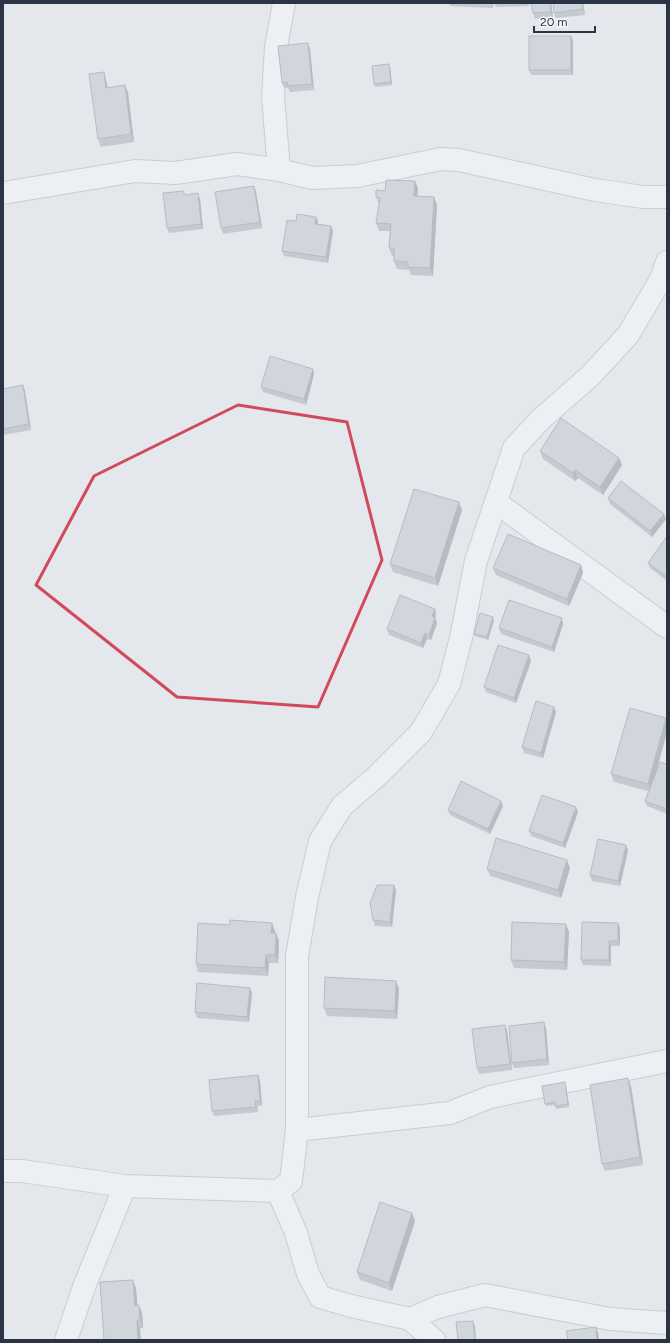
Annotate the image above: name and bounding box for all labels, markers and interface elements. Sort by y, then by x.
scale bar [534,8,595,34]
text: 20 m [540,15,568,29]

